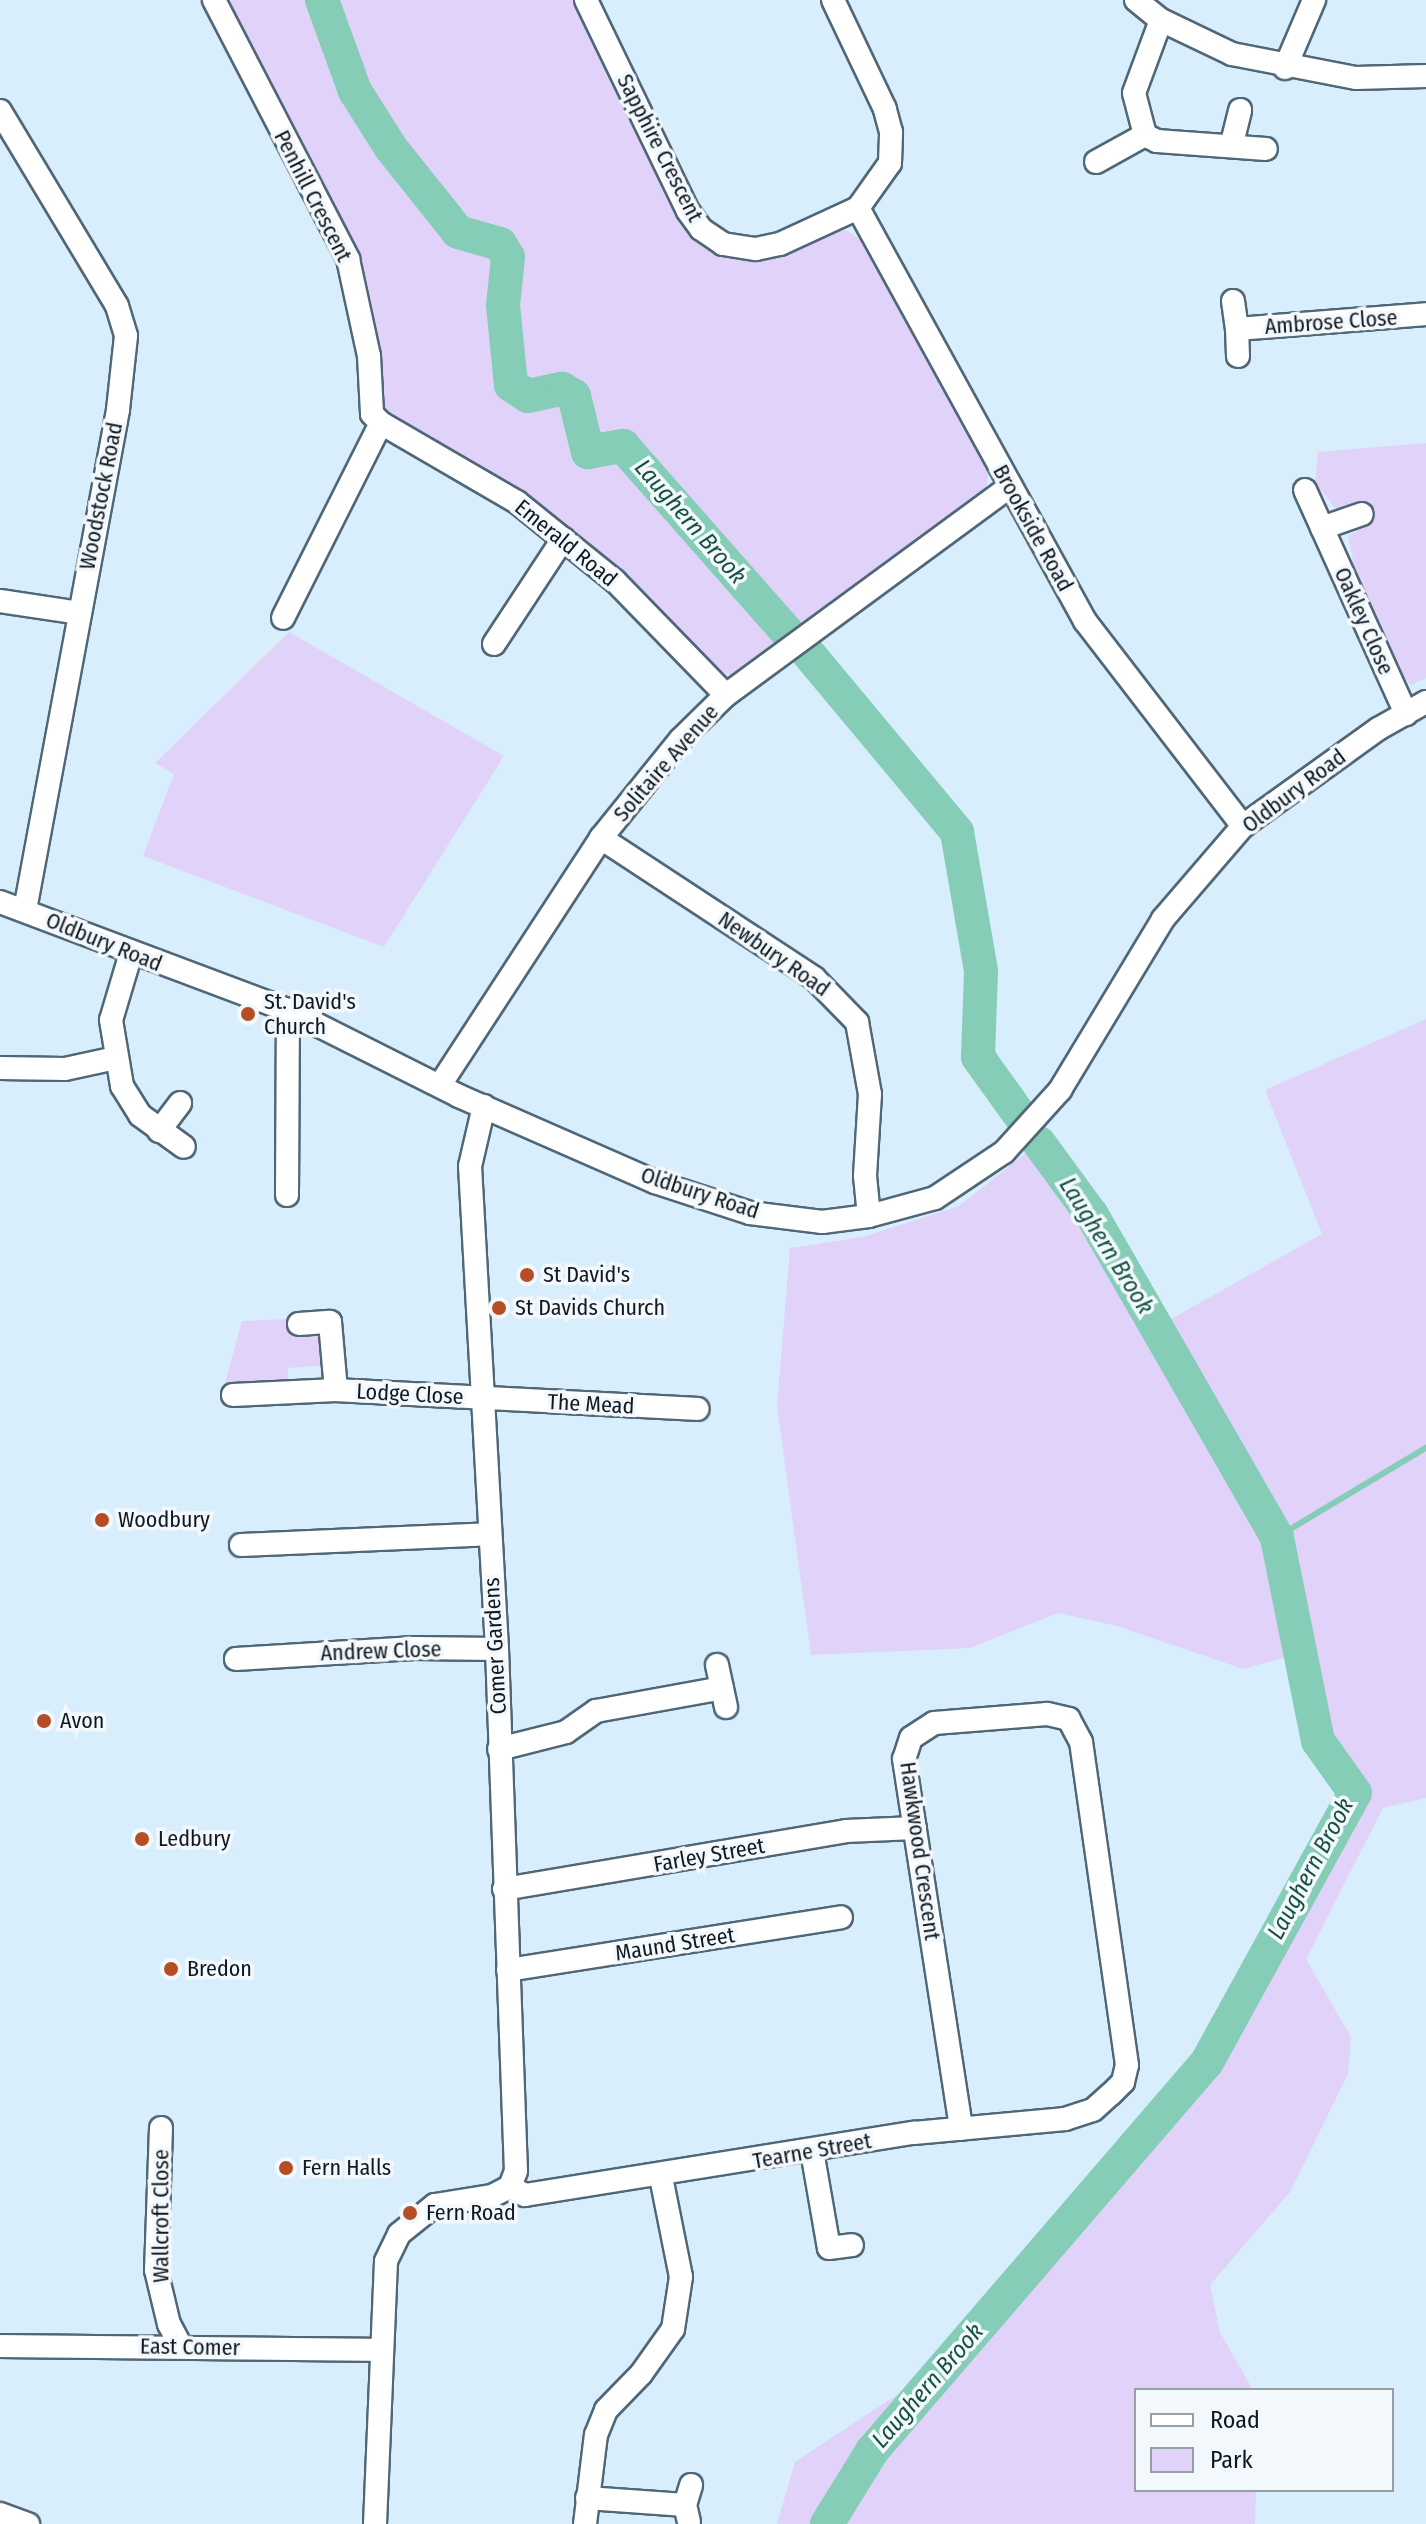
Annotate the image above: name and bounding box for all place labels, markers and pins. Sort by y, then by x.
place label: St. David's Church [264,988,356,1040]
marker: St. David's Church [239,1005,257,1023]
place label: St David's [543,1262,630,1288]
marker: St David's [518,1266,536,1284]
place label: St Davids Church [515,1295,665,1321]
marker: St Davids Church [490,1299,508,1317]
place label: Woodbury [118,1507,210,1533]
marker: Woodbury [93,1511,111,1529]
place label: Avon [60,1708,104,1734]
marker: Avon [35,1712,53,1730]
place label: Ledbury [158,1826,231,1852]
marker: Ledbury [133,1830,151,1848]
place label: Bredon [187,1956,252,1982]
marker: Bredon [162,1960,180,1978]
place label: Fern Halls [302,2155,391,2181]
marker: Fern Halls [277,2159,295,2177]
place label: Fern Road [426,2200,516,2226]
marker: Fern Road [401,2204,419,2222]

